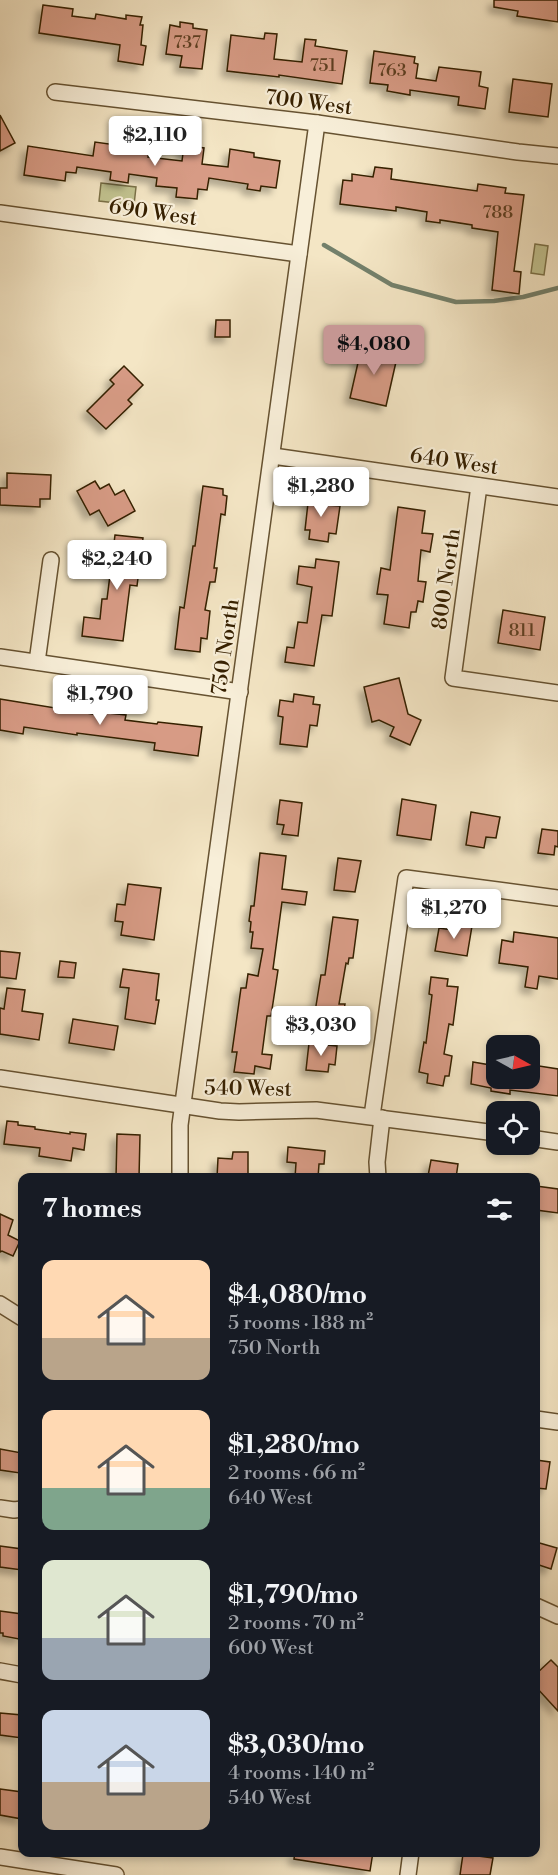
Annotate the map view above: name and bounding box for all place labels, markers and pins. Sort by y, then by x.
pin: $2,110 [106,116,204,167]
pin: $4,080 [325,325,423,376]
pin: $1,280 [272,467,370,518]
pin: $2,240 [68,540,166,591]
pin: $1,790 [51,675,149,726]
pin: $1,270 [405,889,503,940]
pin: $3,030 [272,1006,370,1057]

